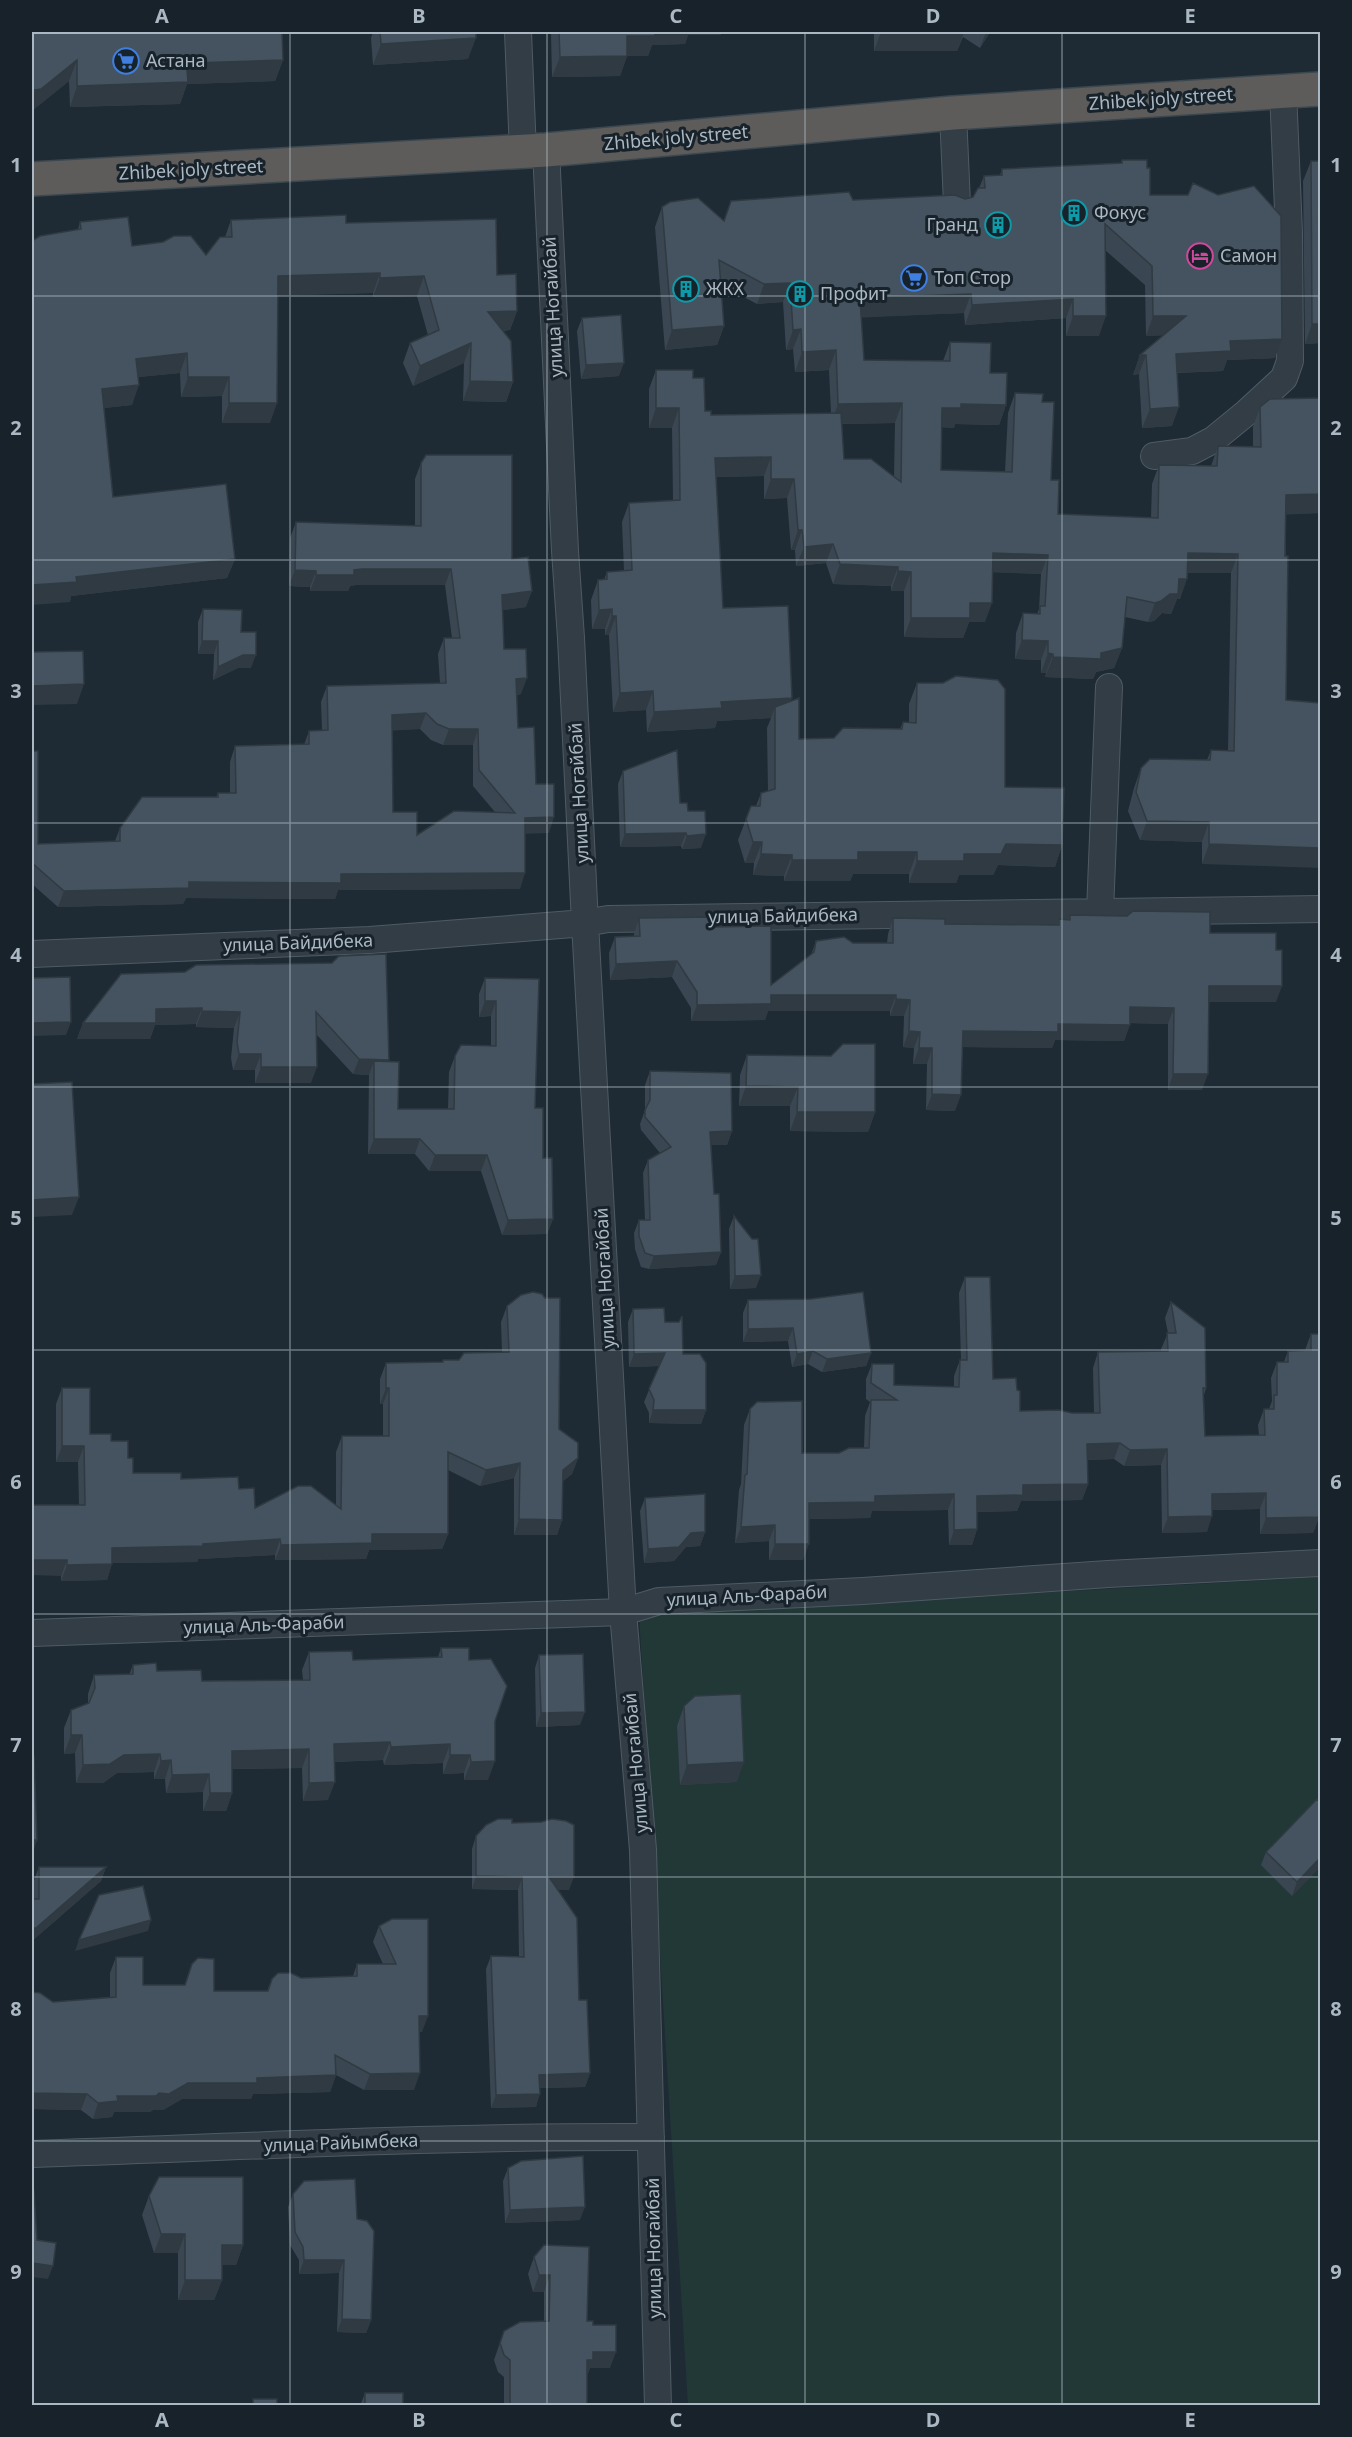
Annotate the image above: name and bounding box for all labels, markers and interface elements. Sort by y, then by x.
text: A [155,2,169,29]
text: B [412,2,426,29]
text: C [670,2,683,29]
text: D [926,2,940,29]
text: E [1184,2,1196,29]
supermarket icon: Астана [111,46,141,76]
place label: Астана [146,48,206,72]
street label: Zhibek joly street [1088,81,1234,115]
street label: Zhibek joly street [603,119,749,155]
text: 1 [10,151,22,178]
text: 1 [1330,151,1342,178]
street label: Zhibek joly street [118,153,264,185]
building icon: Фокус [1059,198,1089,228]
place label: Фокус [1094,200,1147,224]
building icon: Гранд [983,210,1013,240]
place label: Гранд [926,212,978,236]
street label: улица Ногайбай [536,236,568,378]
hotel icon: Самон [1185,241,1215,271]
place label: Самон [1220,243,1277,267]
supermarket icon: Топ Стор [899,263,929,293]
place label: Топ Стор [934,265,1011,289]
building icon: ЖКХ [671,274,701,304]
place label: ЖКХ [706,276,745,300]
building icon: Профит [785,279,815,309]
place label: Профит [820,281,888,305]
text: 2 [10,414,22,441]
text: 2 [1330,414,1342,441]
text: 3 [10,677,22,704]
text: 3 [1330,677,1342,704]
street label: улица Ногайбай [562,722,594,864]
street label: улица Байдибека [708,902,858,928]
street label: улица Байдибека [223,927,373,957]
text: 4 [10,941,22,968]
text: 4 [1330,941,1342,968]
text: 5 [10,1204,22,1231]
text: 5 [1330,1204,1342,1231]
street label: улица Ногайбай [588,1207,620,1349]
text: 6 [10,1468,22,1495]
text: 6 [1330,1468,1342,1495]
street label: улица Аль-Фараби [666,1579,828,1611]
street label: улица Аль-Фараби [183,1609,345,1639]
street label: улица Ногайбай [617,1692,653,1834]
text: 7 [10,1731,22,1758]
text: 7 [1330,1731,1342,1758]
text: 8 [10,1995,22,2022]
text: 8 [1330,1995,1342,2022]
street label: улица Райымбека [263,2127,419,2157]
street label: улица Ногайбай [640,2177,666,2319]
text: 9 [10,2258,22,2285]
text: 9 [1330,2258,1342,2285]
text: A [155,2406,169,2433]
text: B [412,2406,426,2433]
text: C [670,2406,683,2433]
text: D [926,2406,940,2433]
text: E [1184,2406,1196,2433]

